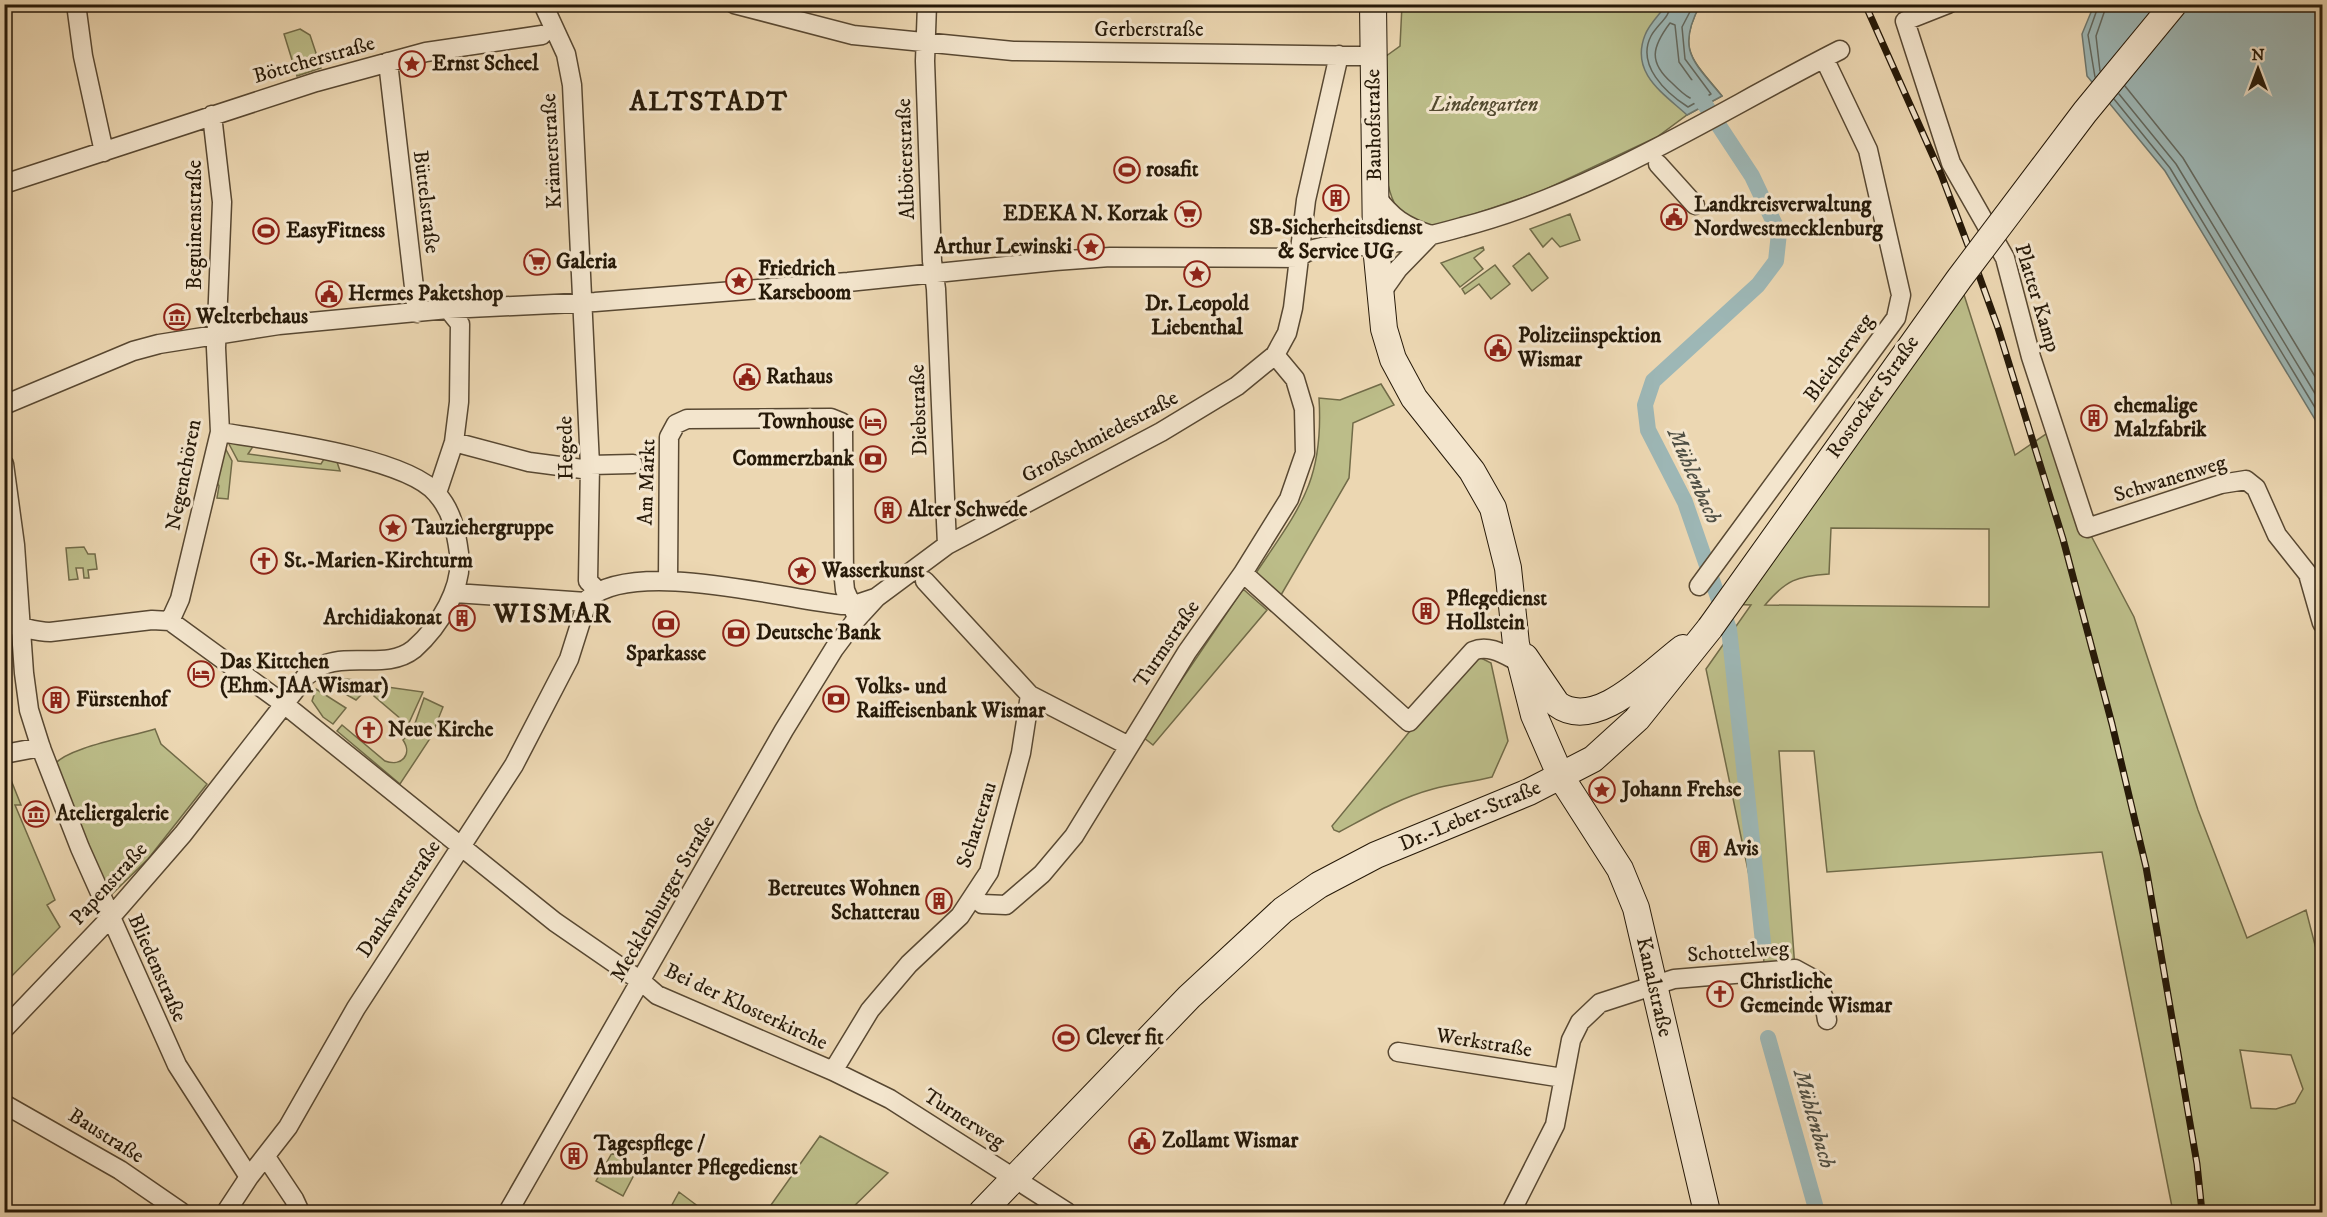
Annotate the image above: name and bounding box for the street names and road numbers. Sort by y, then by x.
street label: Gerberstraße [1094,17,1204,43]
street label: Böttcherstraße [250,30,378,90]
street label: Bauhofstraße [1360,68,1388,181]
street label: Krämerstraße [536,92,568,209]
street label: Altböterstraße [891,98,921,220]
street label: Büttelstraße [407,149,445,255]
street label: Beguinenstraße [182,160,208,290]
street label: Platter Kamp [2008,241,2066,355]
street label: Bleicherweg [1798,308,1880,407]
street label: Rostocker Straße [1821,330,1925,464]
street label: Diebstraße [904,364,934,456]
street label: Großschmiedestraße [1017,385,1183,489]
street label: Hegede [552,415,580,480]
street label: Negenchören [160,417,208,533]
street label: Am Markt [632,438,662,526]
street label: Schwanenweg [2111,449,2230,508]
street label: Turmstraße [1128,595,1206,693]
street label: Dr.-Leber-Straße [1395,774,1545,858]
street label: Schatterau [951,779,1003,871]
street label: Mecklenburger Straße [605,811,721,987]
street label: Dankwartstraße [351,835,447,963]
street label: Papenstraße [65,837,153,931]
street label: Bliedenstraße [122,910,193,1026]
street label: Kanalstraße [1630,935,1678,1040]
street label: Schottelweg [1686,935,1790,969]
street label: Bei der Klosterkirche [660,958,832,1056]
street label: Werkstraße [1433,1022,1534,1063]
street label: Turnerweg [918,1083,1010,1155]
street label: Baustraße [63,1103,149,1169]

